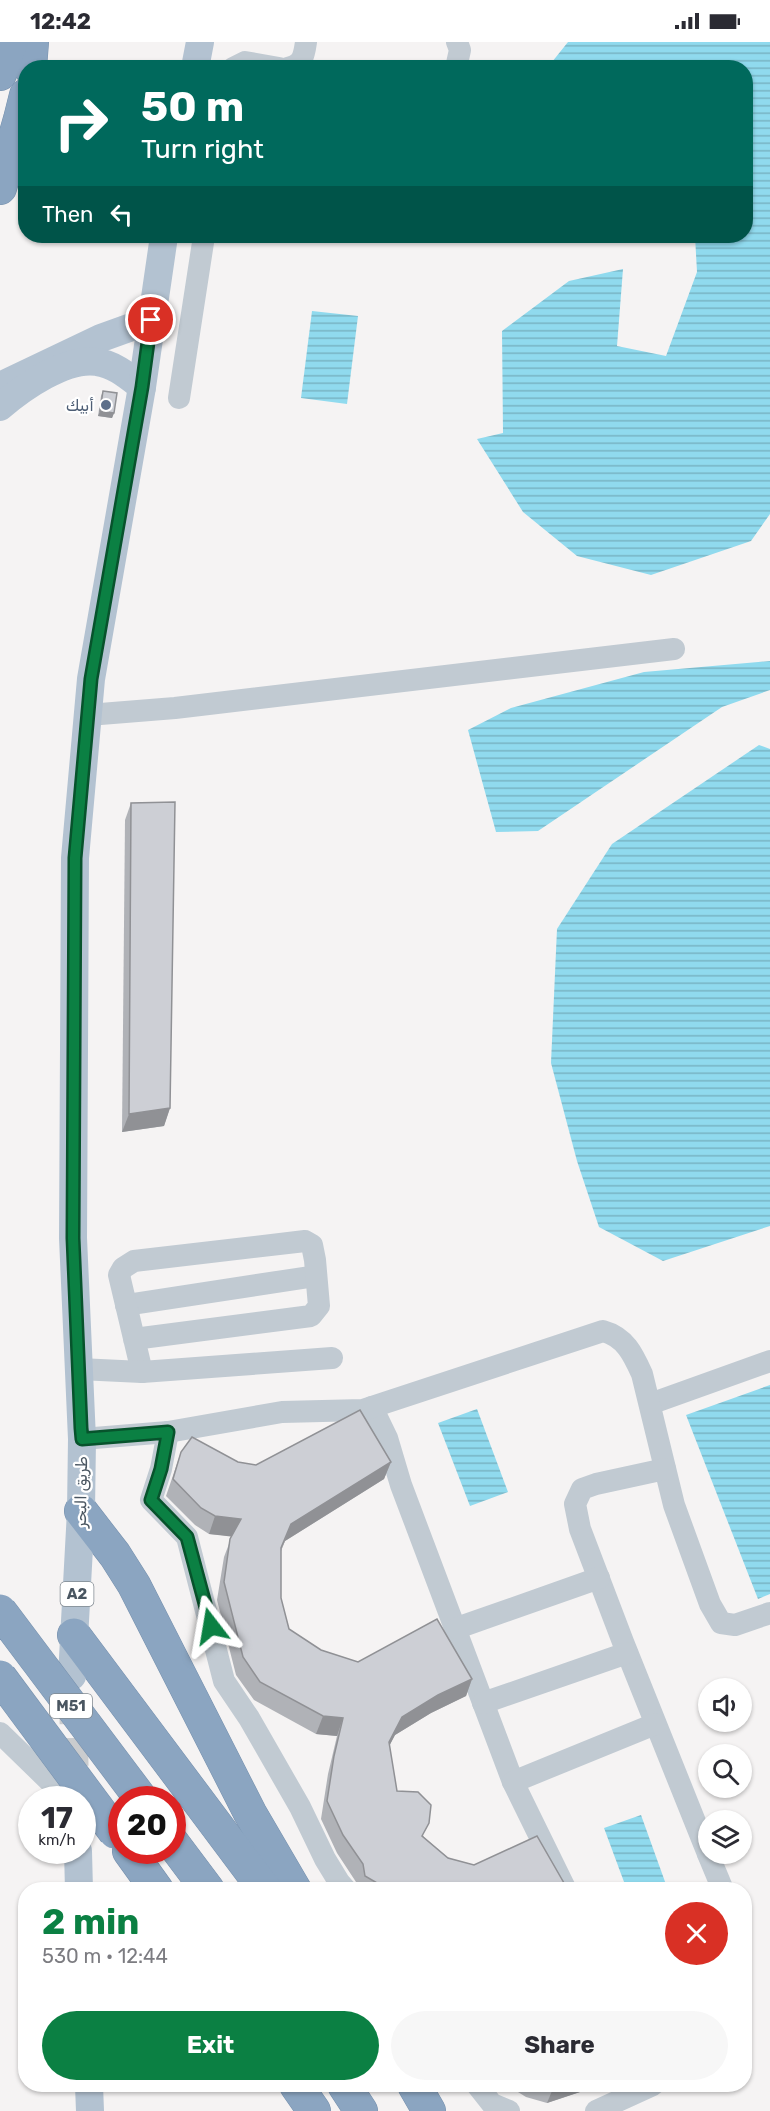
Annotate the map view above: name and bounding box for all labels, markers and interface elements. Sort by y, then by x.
text: 12:42 [30,8,91,35]
text: 50 m [141,82,244,132]
icon: right [42,84,120,162]
text: Turn right [141,133,264,165]
icon: left [105,198,138,231]
text: Then [42,201,93,228]
pin [125,294,176,345]
icon: arrive [134,303,167,336]
place label: أبيك [66,396,94,415]
marker: أبيك [99,398,113,412]
street label: طريق البحر [71,1456,92,1529]
road number: A2 [60,1582,94,1606]
position arrow [179,1594,243,1658]
map controls [698,1678,752,1864]
button: sound [698,1678,752,1732]
road number: M51 [50,1694,92,1718]
button: search [698,1744,752,1798]
speed limit sign: 20 [108,1786,186,1864]
text: 17 [41,1800,73,1836]
button: layers [698,1810,752,1864]
text: km/h [38,1831,76,1849]
text: 2 min [42,1900,140,1943]
button: close [665,1902,728,1965]
text: 530 m · 12:44 [42,1944,168,1968]
button: Exit [42,2011,379,2080]
button: Share [391,2011,728,2080]

